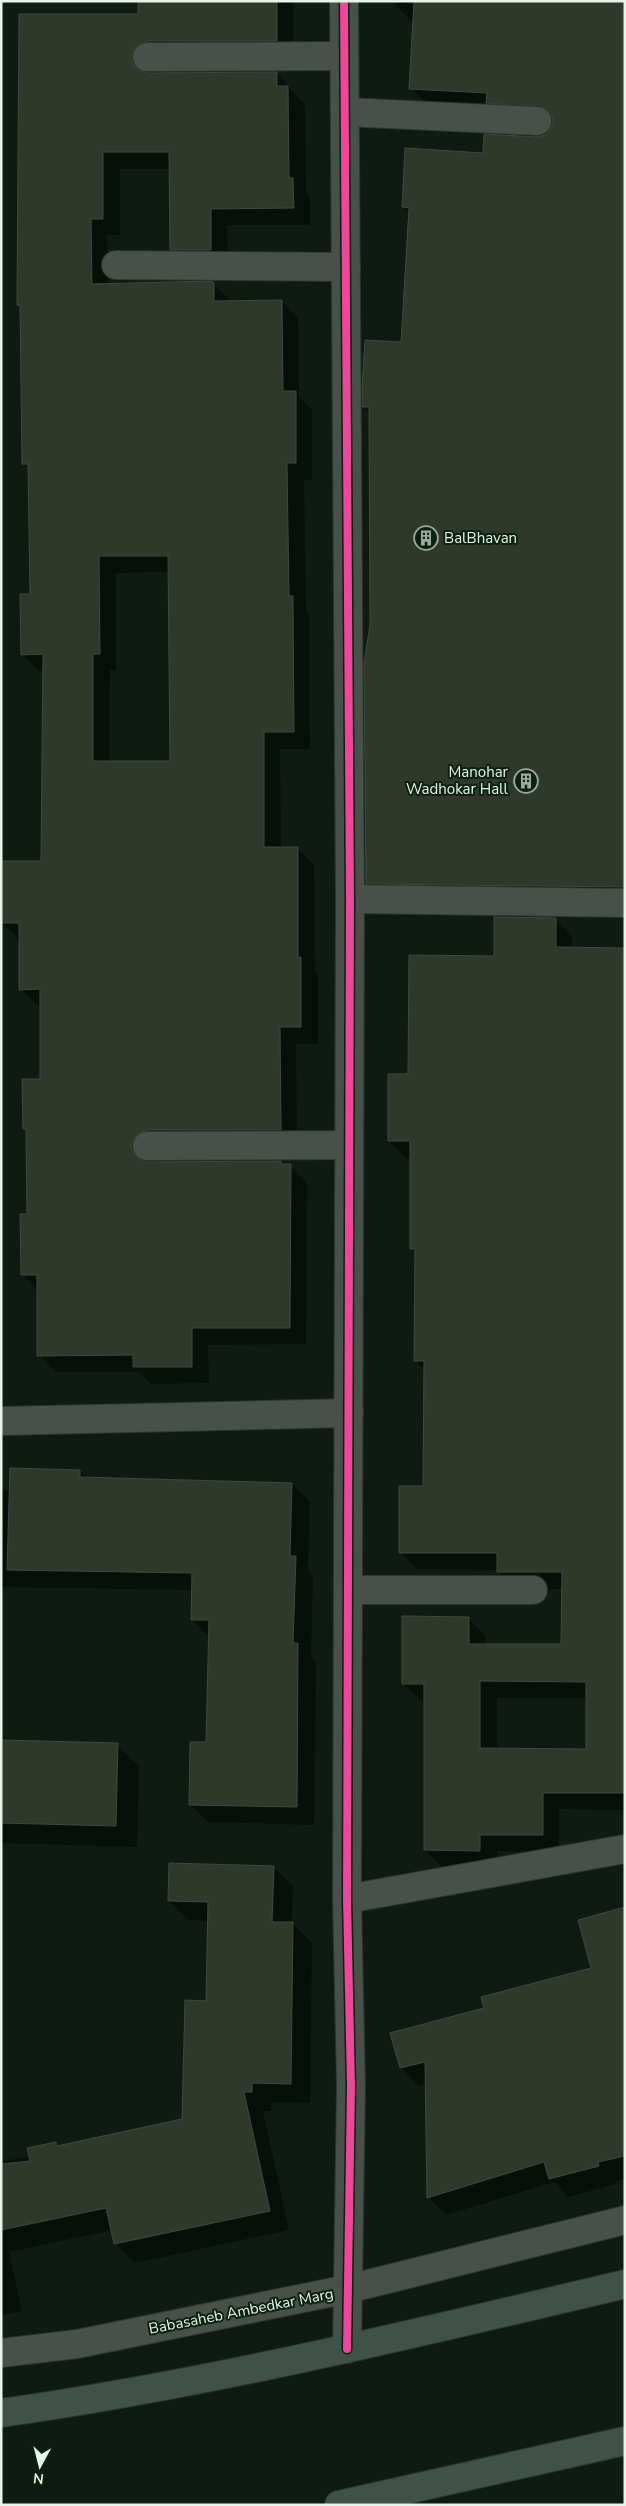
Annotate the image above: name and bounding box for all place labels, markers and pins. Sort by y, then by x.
building icon: BalBhavan [413,525,439,551]
place label: BalBhavan [444,528,517,548]
place label: Manohar Wadhokar Hall [406,762,509,799]
building icon: Manohar Wadhokar Hall [513,768,539,794]

